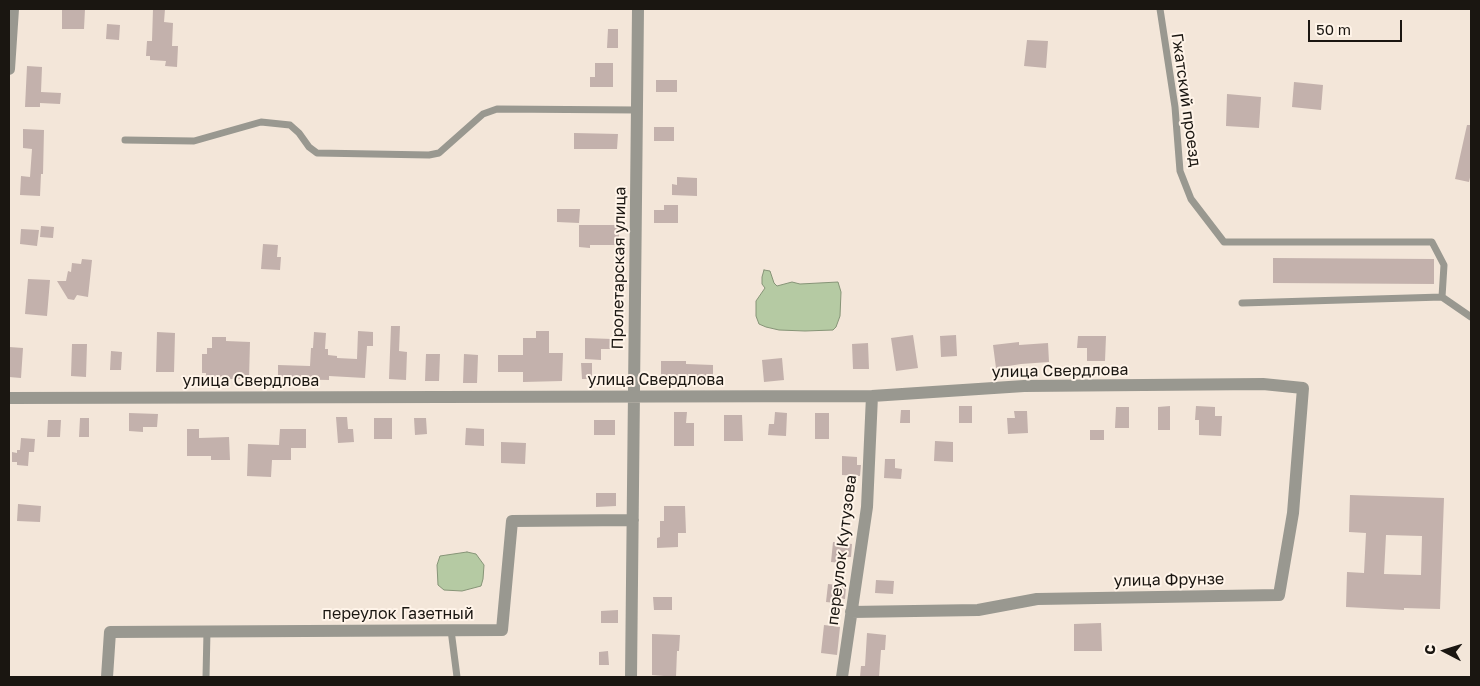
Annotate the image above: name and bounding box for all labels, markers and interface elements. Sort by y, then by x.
scale bar [1310,10,1404,42]
text: 50 m [1316,20,1351,38]
street label: Гжатский проезд [1167,32,1205,168]
street label: Пролетарская улица [608,186,630,350]
street label: улица Свердлова [991,360,1129,382]
street label: улица Свердлова [588,370,724,390]
street label: улица Свердлова [183,371,319,391]
street label: переулок Кутузова [823,474,861,626]
street label: улица Фрунзе [1114,569,1224,591]
street label: переулок Газетный [322,604,474,624]
north arrow [1420,626,1470,676]
text: С [1421,644,1438,655]

